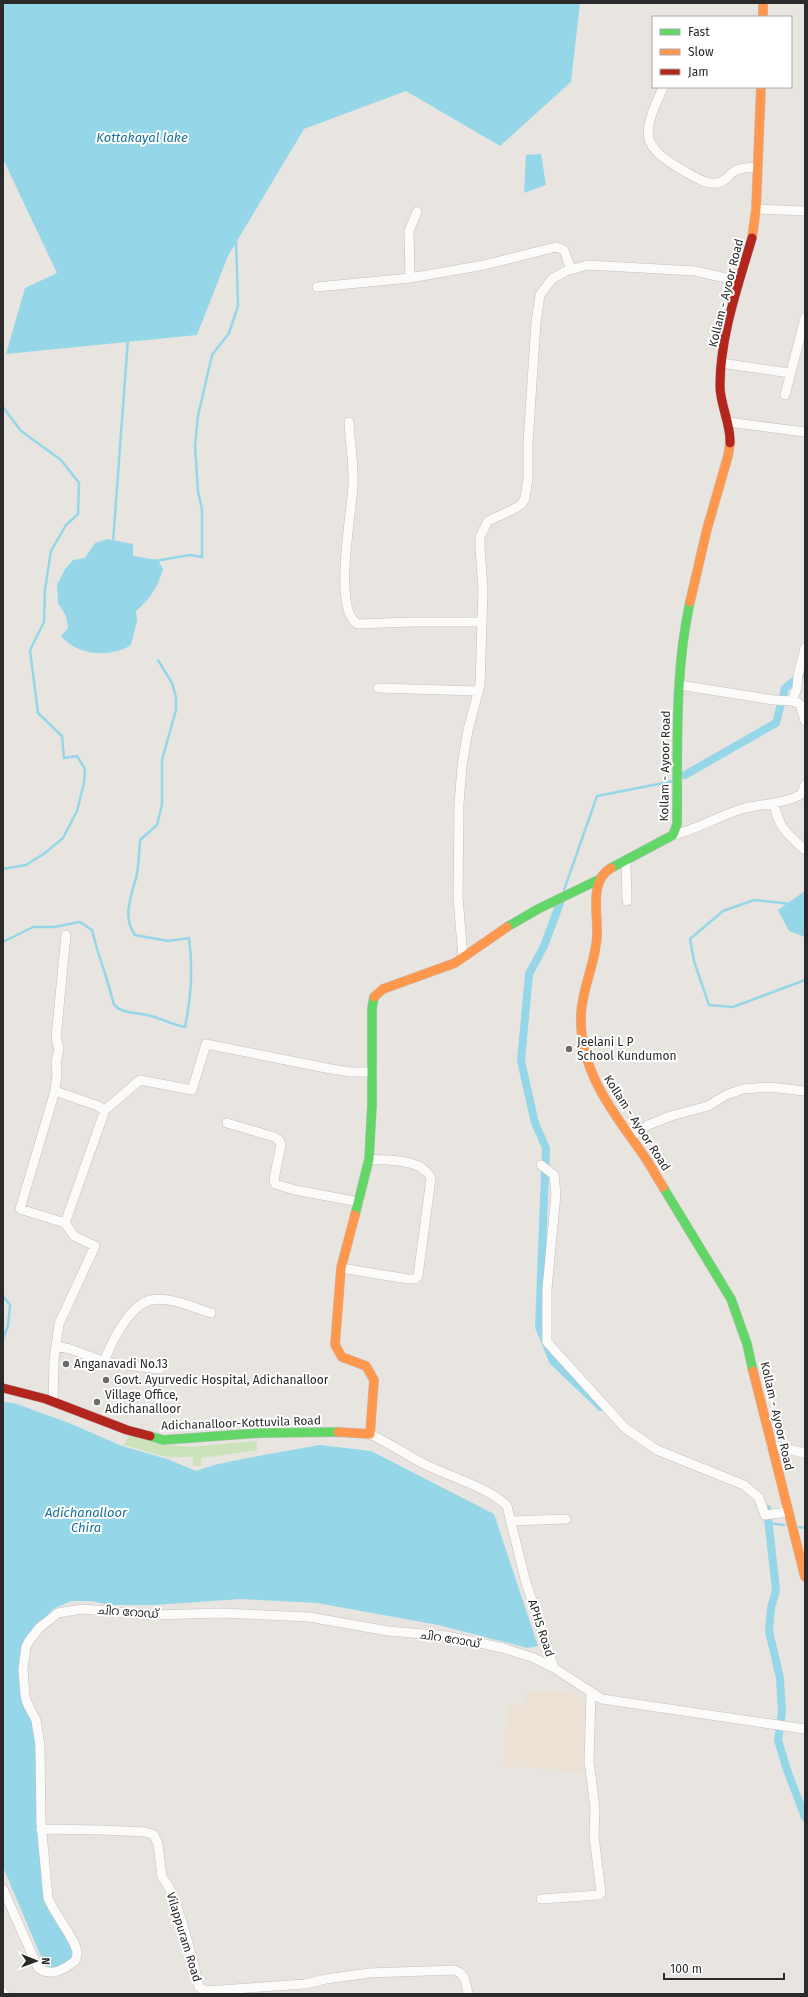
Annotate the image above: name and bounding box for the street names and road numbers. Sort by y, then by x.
street label: Kollam - Ayoor Road [706,237,746,349]
street label: Kollam - Ayoor Road [657,710,673,822]
street label: Kollam - Ayoor Road [601,1073,673,1173]
street label: Kollam - Ayoor Road [758,1360,796,1472]
street label: Adichanalloor-Kottuvila Road [161,1413,321,1433]
street label: APHS Road [525,1598,557,1658]
street label: ചിറ റോഡ് [97,1603,160,1621]
street label: ചിറ റോഡ് [419,1627,482,1651]
street label: Vilappuram Road [164,1890,204,1984]

